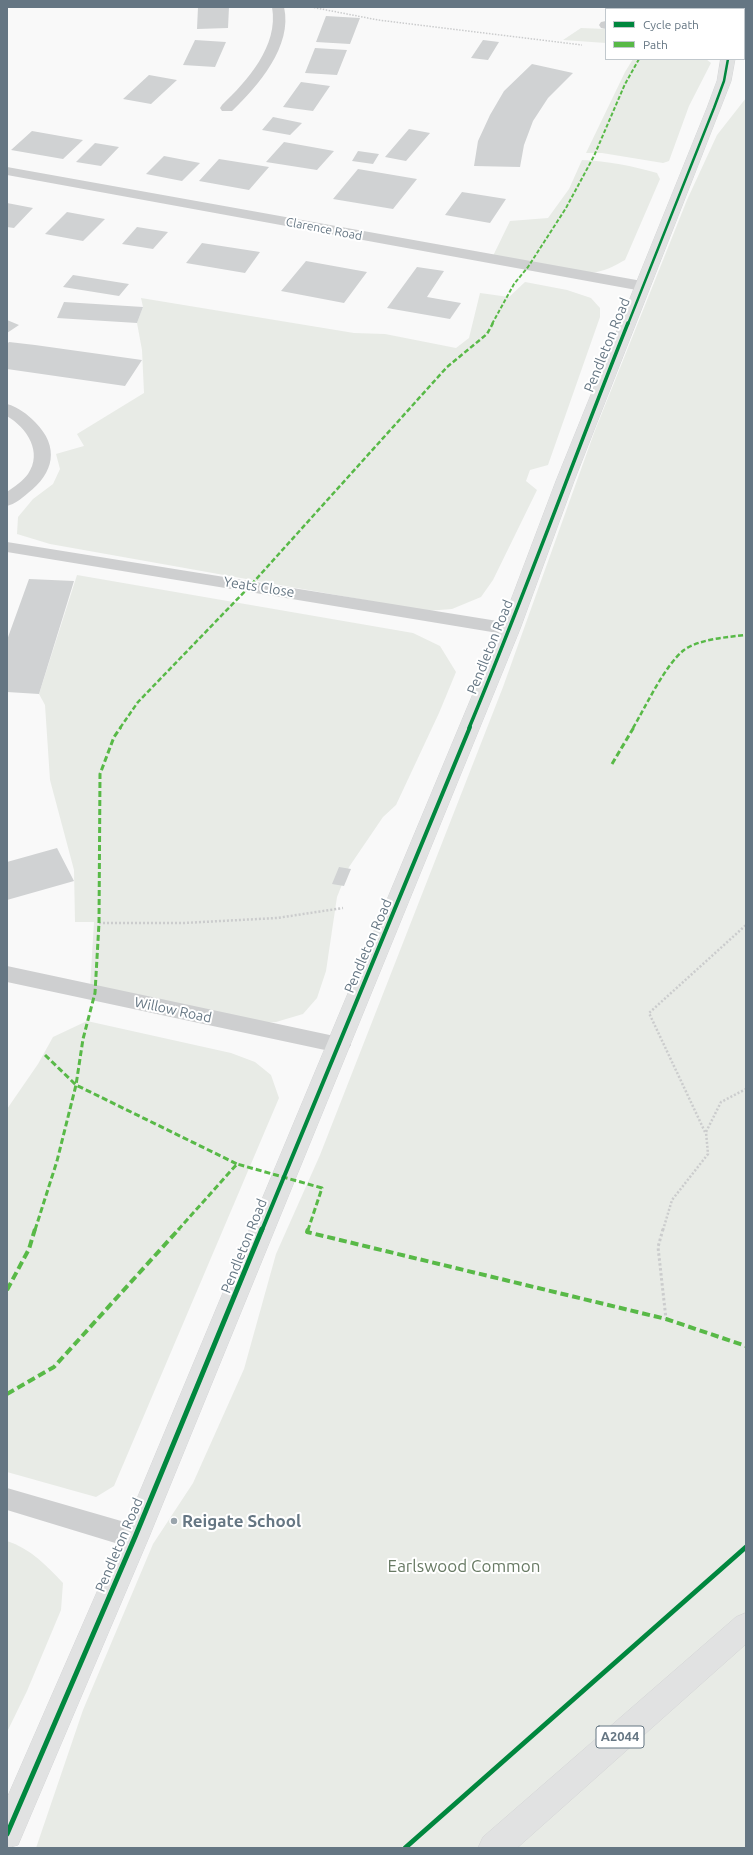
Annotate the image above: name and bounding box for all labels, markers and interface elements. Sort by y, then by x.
legend [605,8,745,60]
text: Cycle path [643,18,699,31]
text: Path [643,38,668,51]
street label: Clarence Road [285,215,363,243]
street label: Pendleton Road [580,295,634,395]
street label: Yeats Close [222,573,296,601]
street label: Pendleton Road [463,597,517,697]
street label: Pendleton Road [341,896,395,996]
street label: Willow Road [133,994,213,1026]
street label: Pendleton Road [217,1196,271,1296]
street label: Pendleton Road [92,1495,146,1595]
place label: Reigate School [182,1511,301,1531]
marker: Reigate School [169,1516,179,1526]
park label: Earlswood Common [388,1556,540,1576]
road number: A2044 [596,1726,644,1748]

